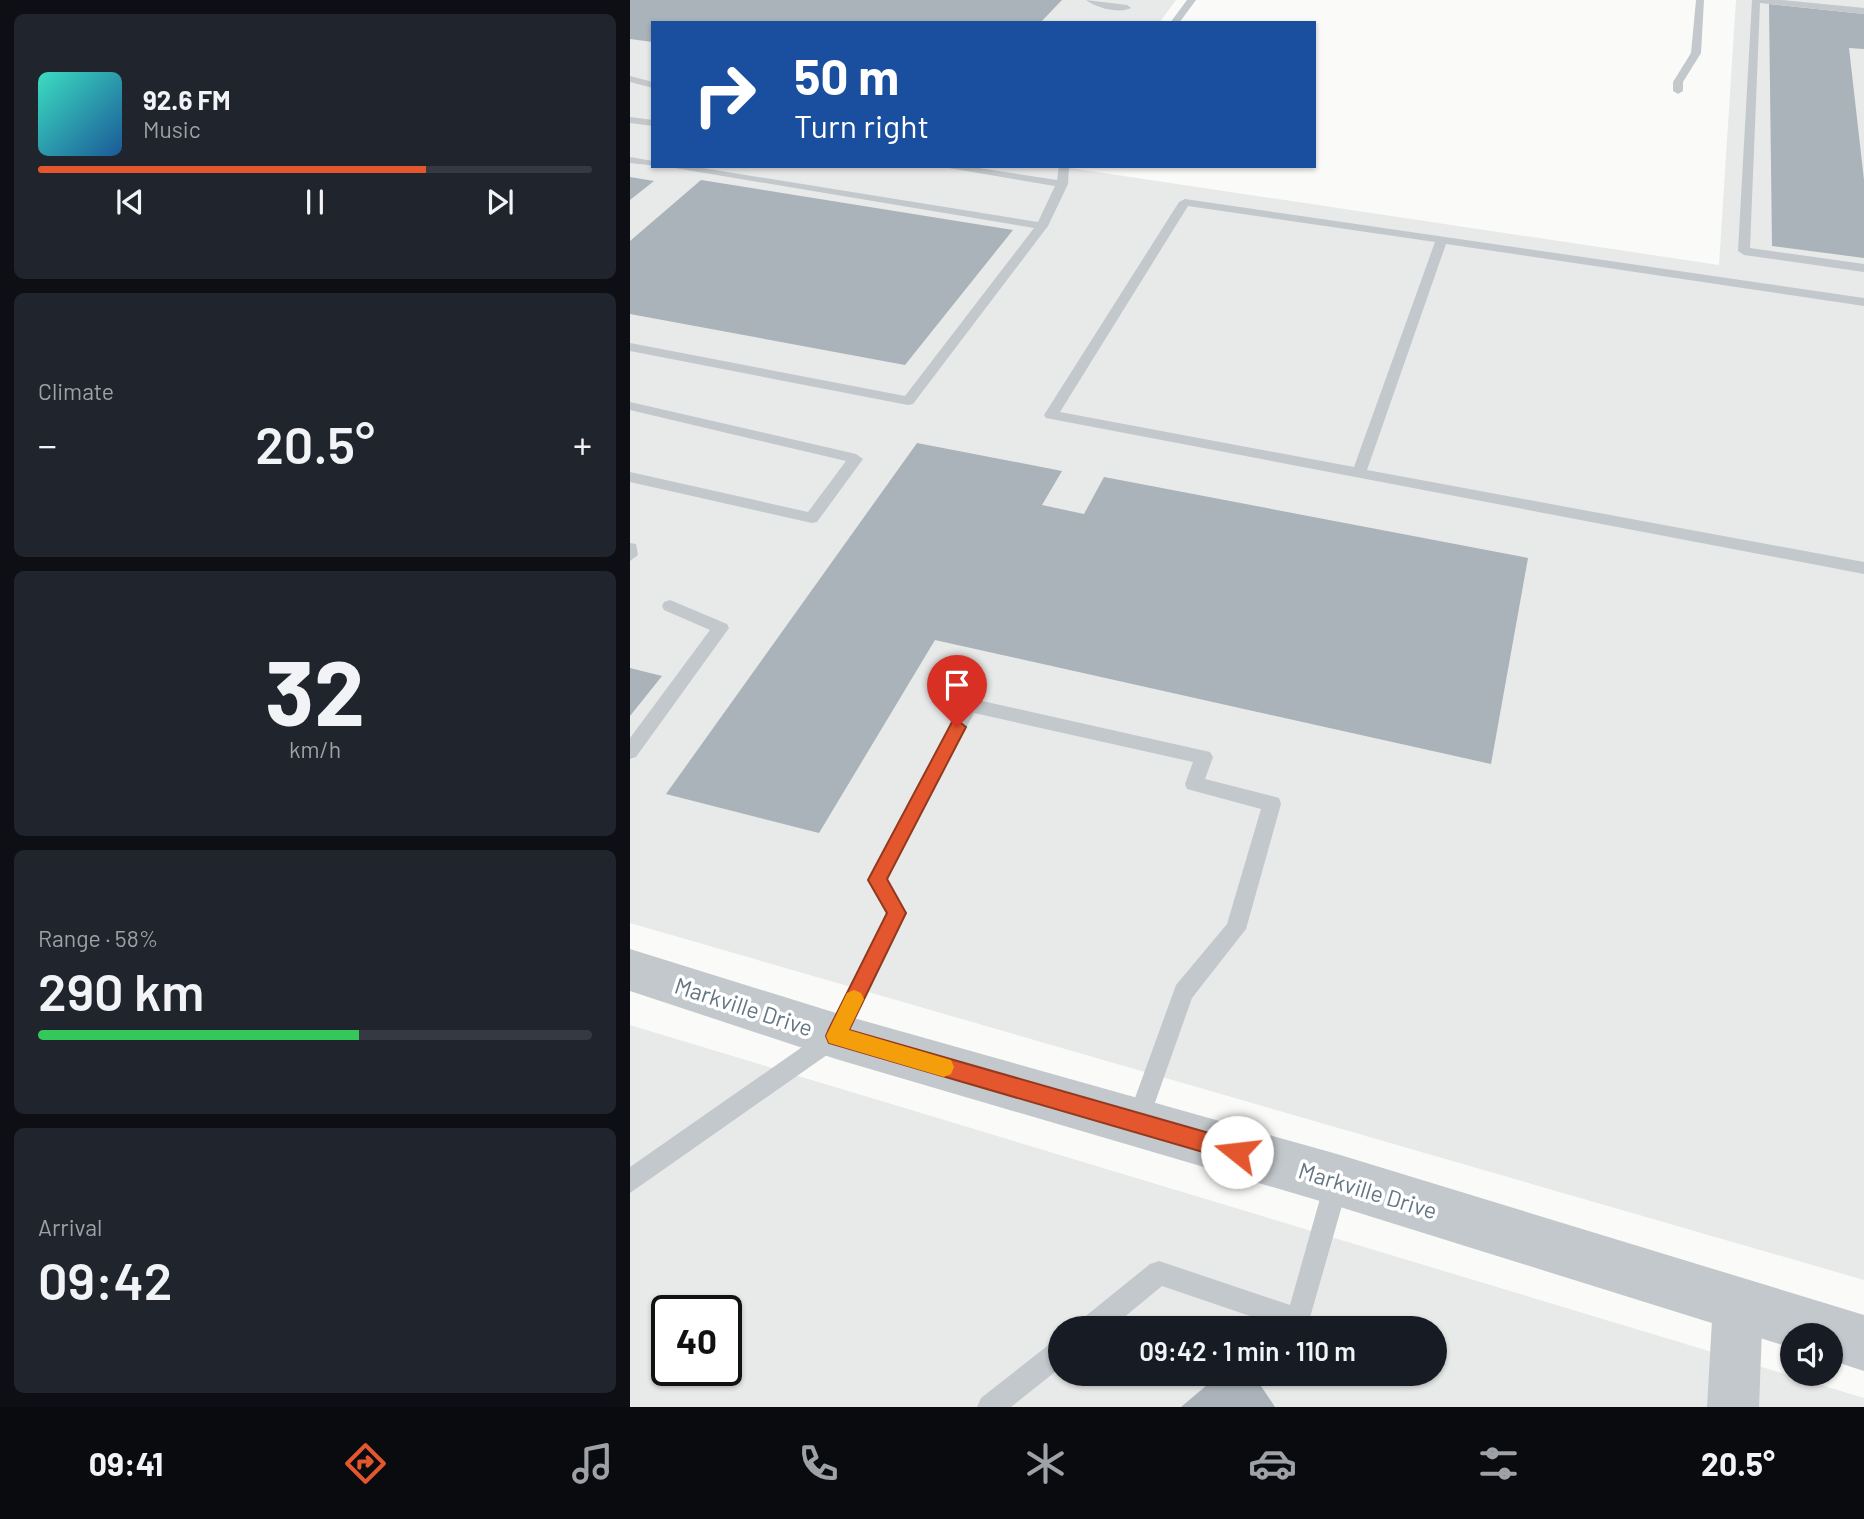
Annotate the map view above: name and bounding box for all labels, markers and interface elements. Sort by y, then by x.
text: 50 m [794,46,899,105]
icon: right [679,49,770,140]
text: 92.6 FM [143,84,231,115]
text: Turn right [794,106,929,144]
text: Music [143,115,201,143]
icon: previous [111,183,149,221]
icon: pause [296,183,334,221]
icon: next [481,183,519,221]
text: Climate [38,377,114,405]
text: 20.5° [255,412,375,474]
text: − [38,421,57,467]
text: + [573,421,592,467]
text: 32 [265,635,365,744]
pin [927,655,987,727]
icon: arrive [938,666,976,704]
text: km/h [289,735,341,763]
text: Range · 58% [38,924,158,952]
text: 290 km [38,959,204,1021]
street label: Markville Drive [671,971,817,1041]
position arrow [1200,1115,1274,1189]
street label: Markville Drive [1295,1156,1441,1224]
text: Arrival [38,1213,102,1241]
text: 09:42 [38,1248,172,1310]
speed limit sign: 40 [651,1295,742,1386]
map controls [1780,1323,1843,1386]
button: sound [1780,1323,1843,1386]
text: 09:42 · 1 min · 110 m [1139,1335,1356,1366]
icon: directions [341,1439,390,1488]
icon: music [568,1439,617,1488]
icon: phone [794,1439,843,1488]
icon: climate [1021,1439,1070,1488]
icon: car [1248,1439,1297,1488]
icon: filters [1474,1439,1523,1488]
text: 09:41 [89,1444,163,1482]
text: 20.5° [1701,1444,1775,1482]

